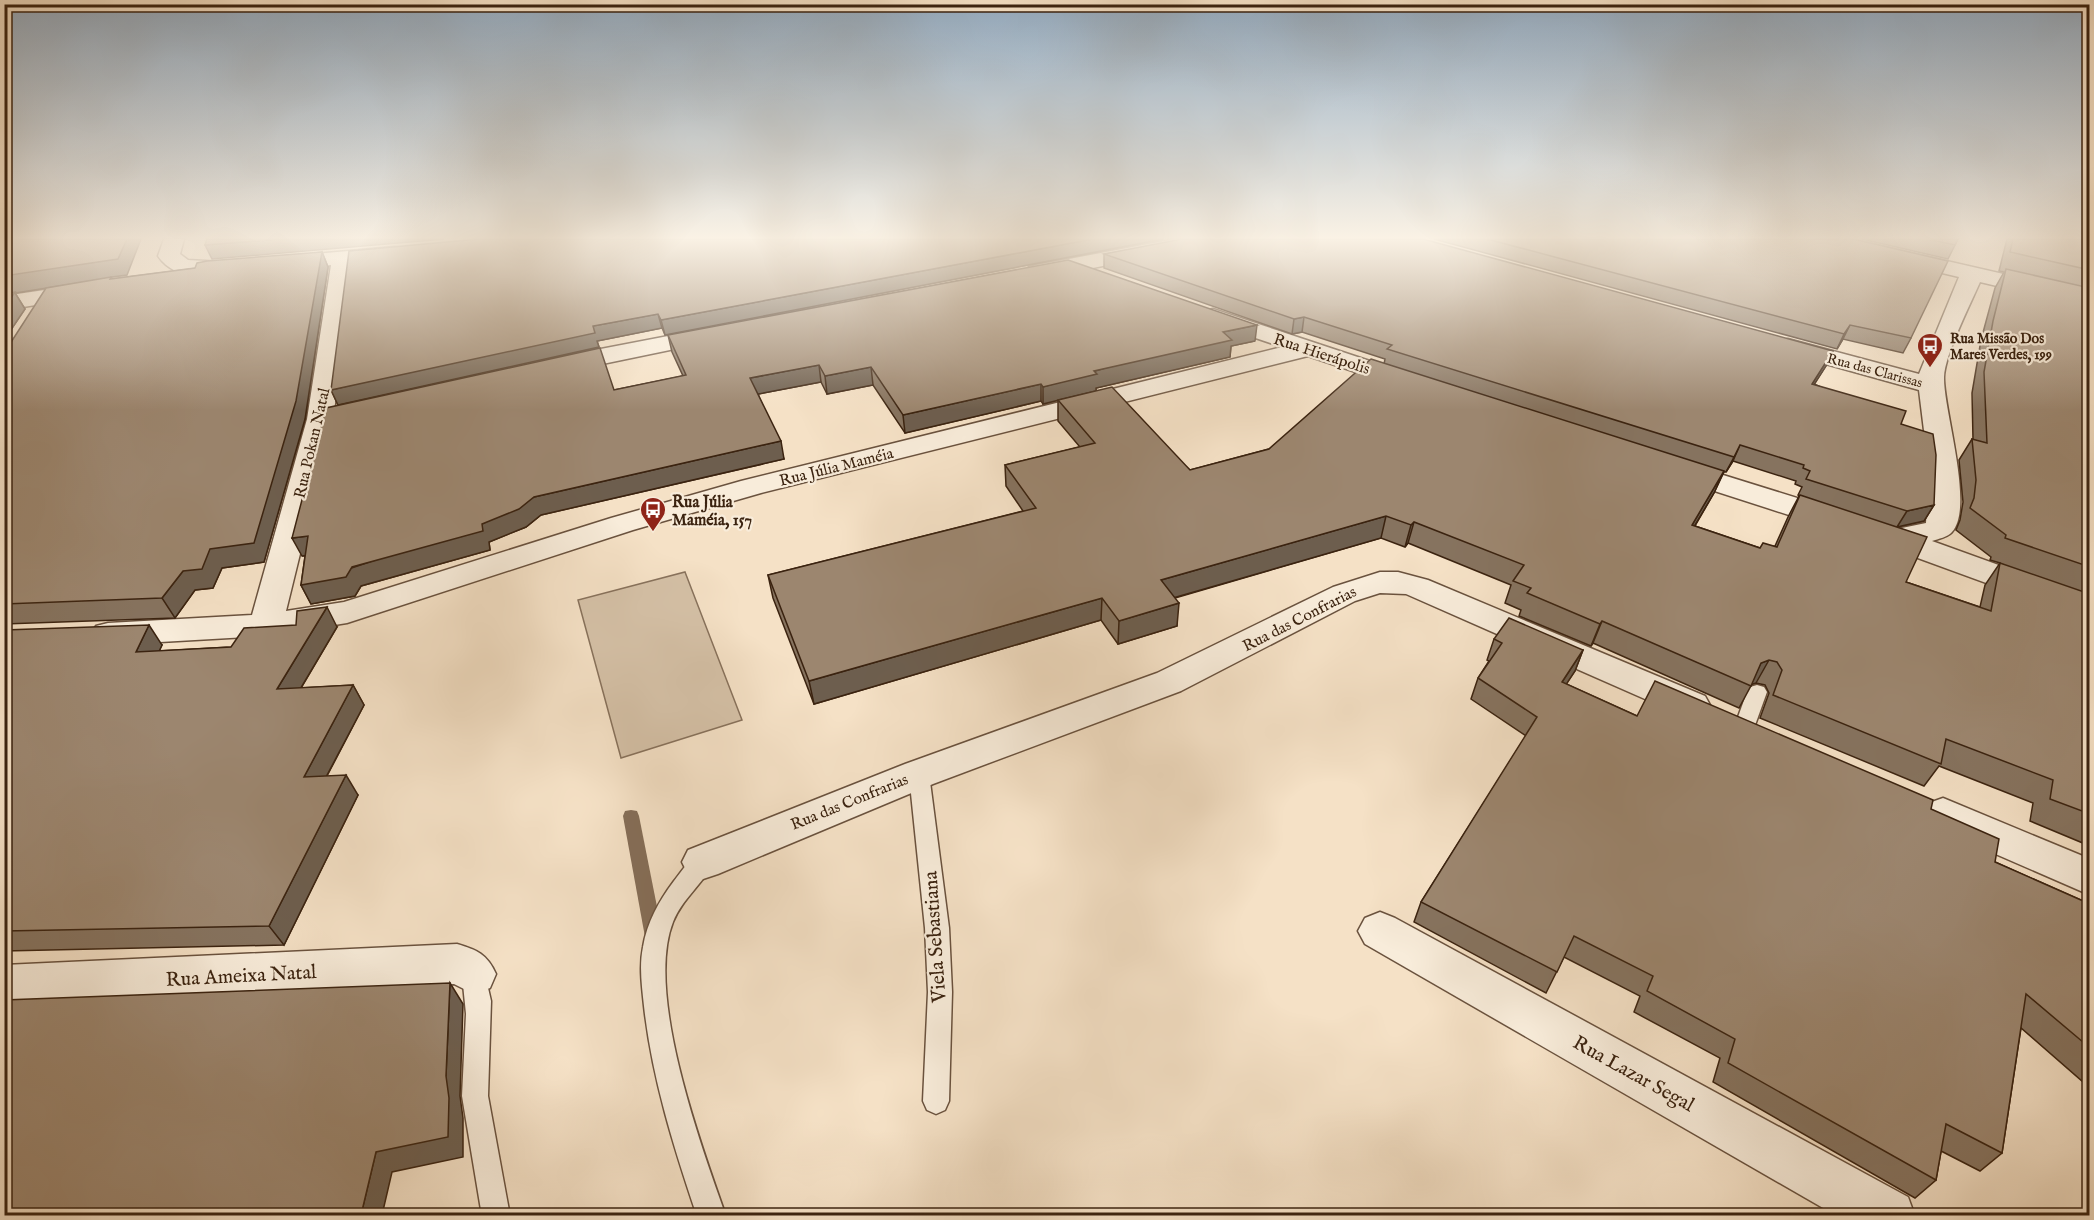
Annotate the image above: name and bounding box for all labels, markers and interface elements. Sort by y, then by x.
street label: Rua Hierápolis [1271,330,1373,380]
place label: Rua Missão Dos Mares Verdes, 199 [1950,330,2052,364]
bus stop icon: Rua Missão Dos Mares Verdes, 199 [1915,331,1945,369]
street label: Rua das Clarissas [1825,350,1924,392]
street label: Rua Pokan Natal [291,386,336,501]
street label: Rua Júlia Maméia [777,444,896,492]
place label: Rua Júlia Maméia, 157 [672,493,752,531]
bus stop icon: Rua Júlia Maméia, 157 [638,495,668,533]
street label: Rua das Confrarias [1240,582,1361,657]
street label: Rua das Confrarias [788,770,912,836]
street label: Viela Sebastiana [918,870,953,1005]
street label: Rua Ameixa Natal [165,960,318,993]
street label: Rua Lazar Segal [1568,1031,1699,1118]

